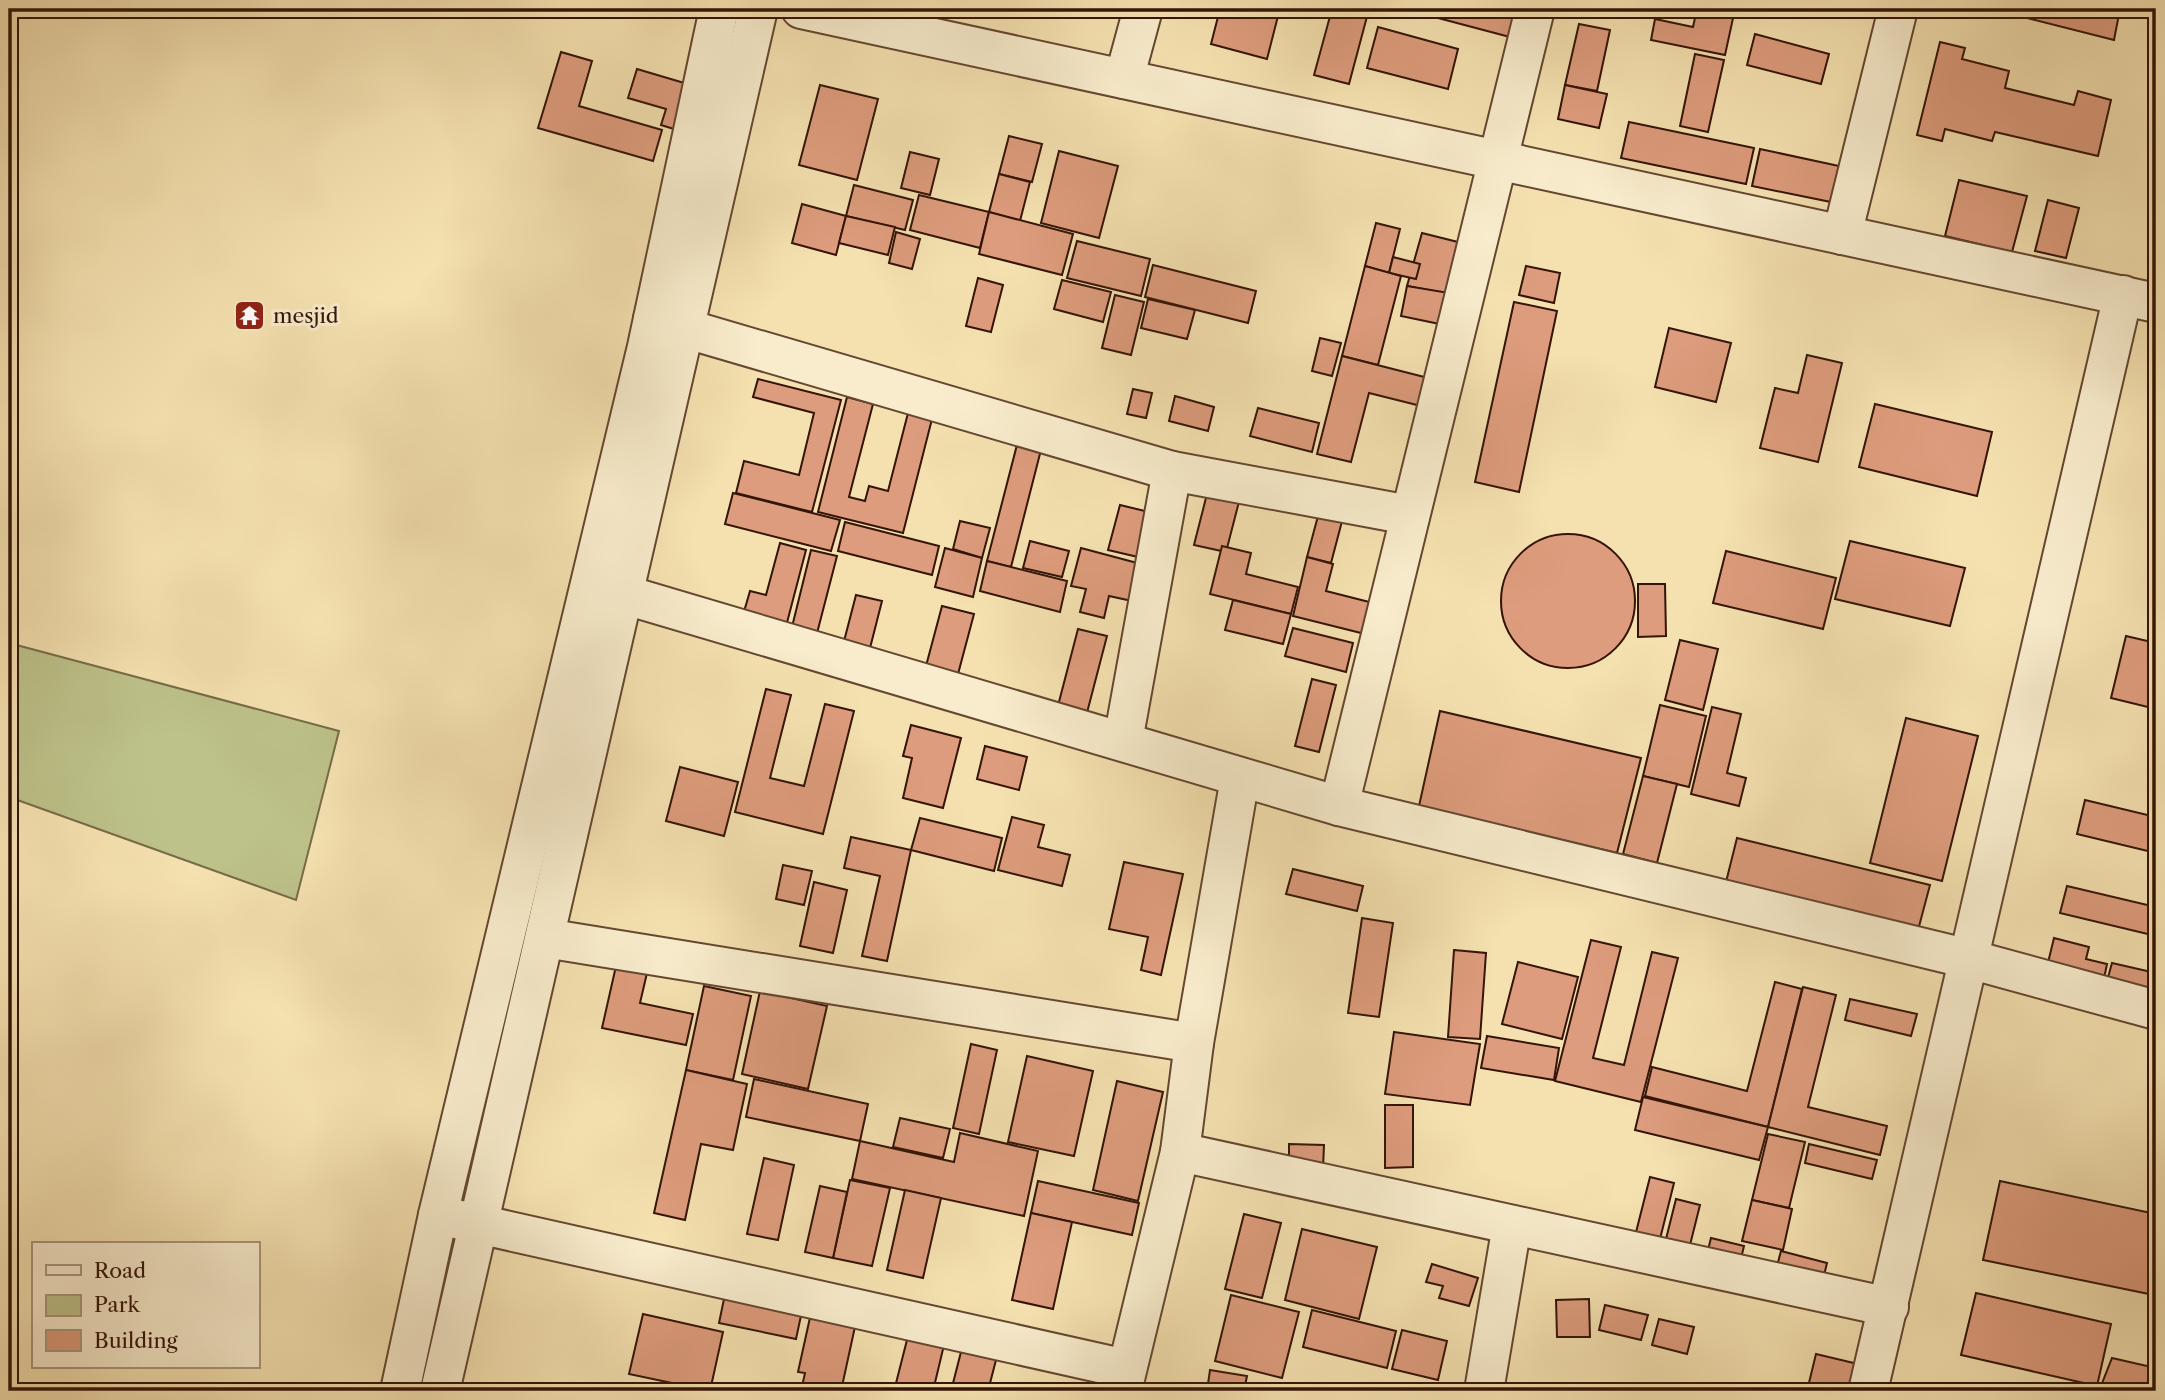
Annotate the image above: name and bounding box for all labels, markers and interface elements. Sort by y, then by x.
temple icon: mesjid [233,299,267,333]
place label: mesjid [273,303,339,328]
legend [32,1242,259,1368]
text: Road [94,1258,146,1283]
text: Park [94,1292,140,1317]
text: Building [94,1328,179,1353]

